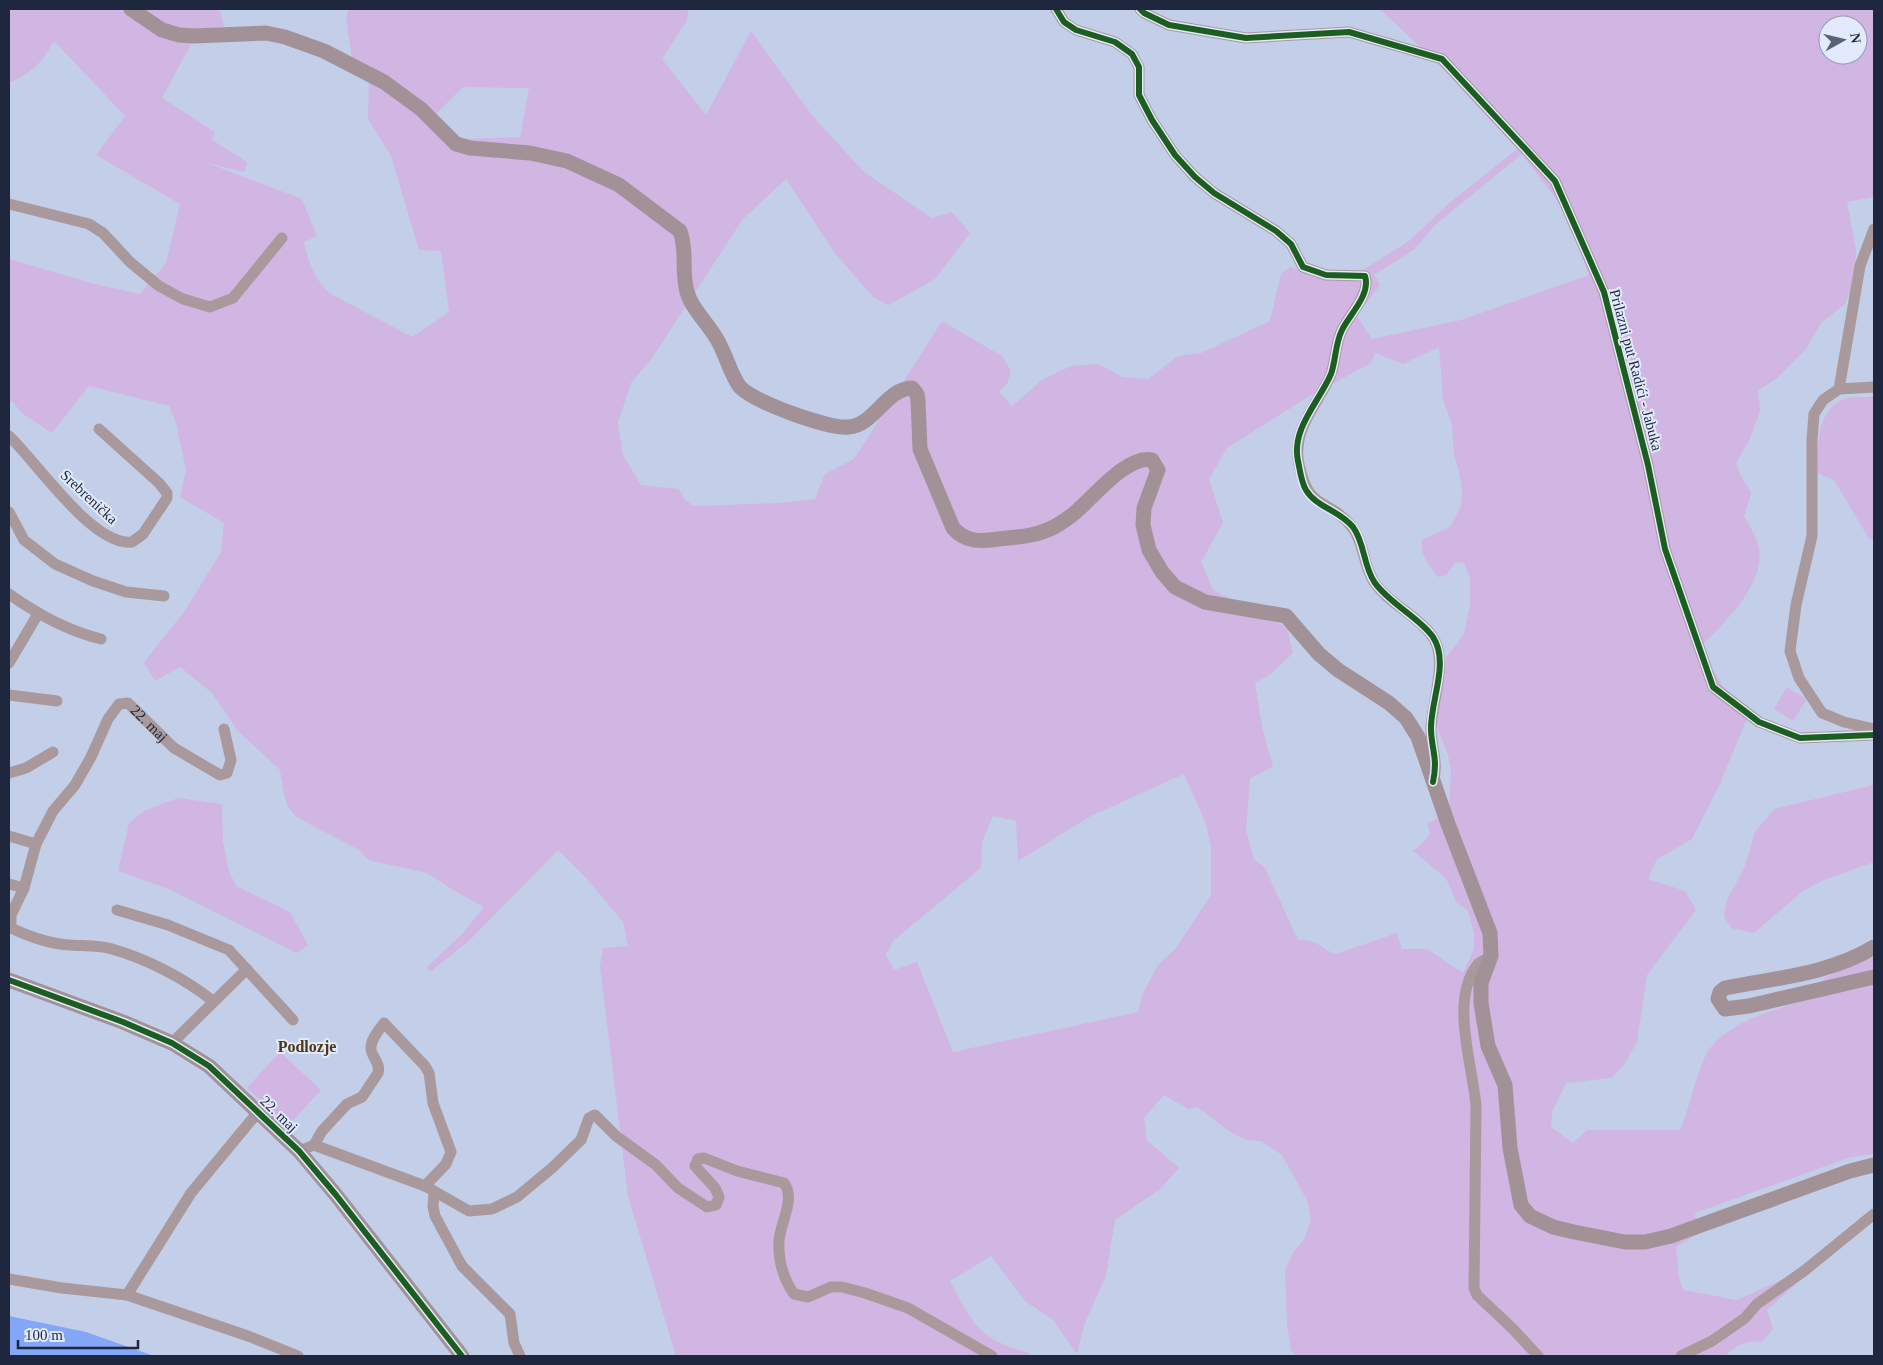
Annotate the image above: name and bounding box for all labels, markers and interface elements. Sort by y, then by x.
north arrow [1818,15,1868,65]
text: N [1847,32,1864,44]
street label: Prilazni put Radići - Jabuka [1607,287,1665,453]
street label: Srebrenička [57,467,121,528]
street label: 22. maj [127,702,171,745]
district label: Podlozje [278,1038,336,1056]
street label: 22. maj [257,1093,301,1135]
scale bar [18,1318,138,1350]
text: 100 m [25,1327,63,1343]

